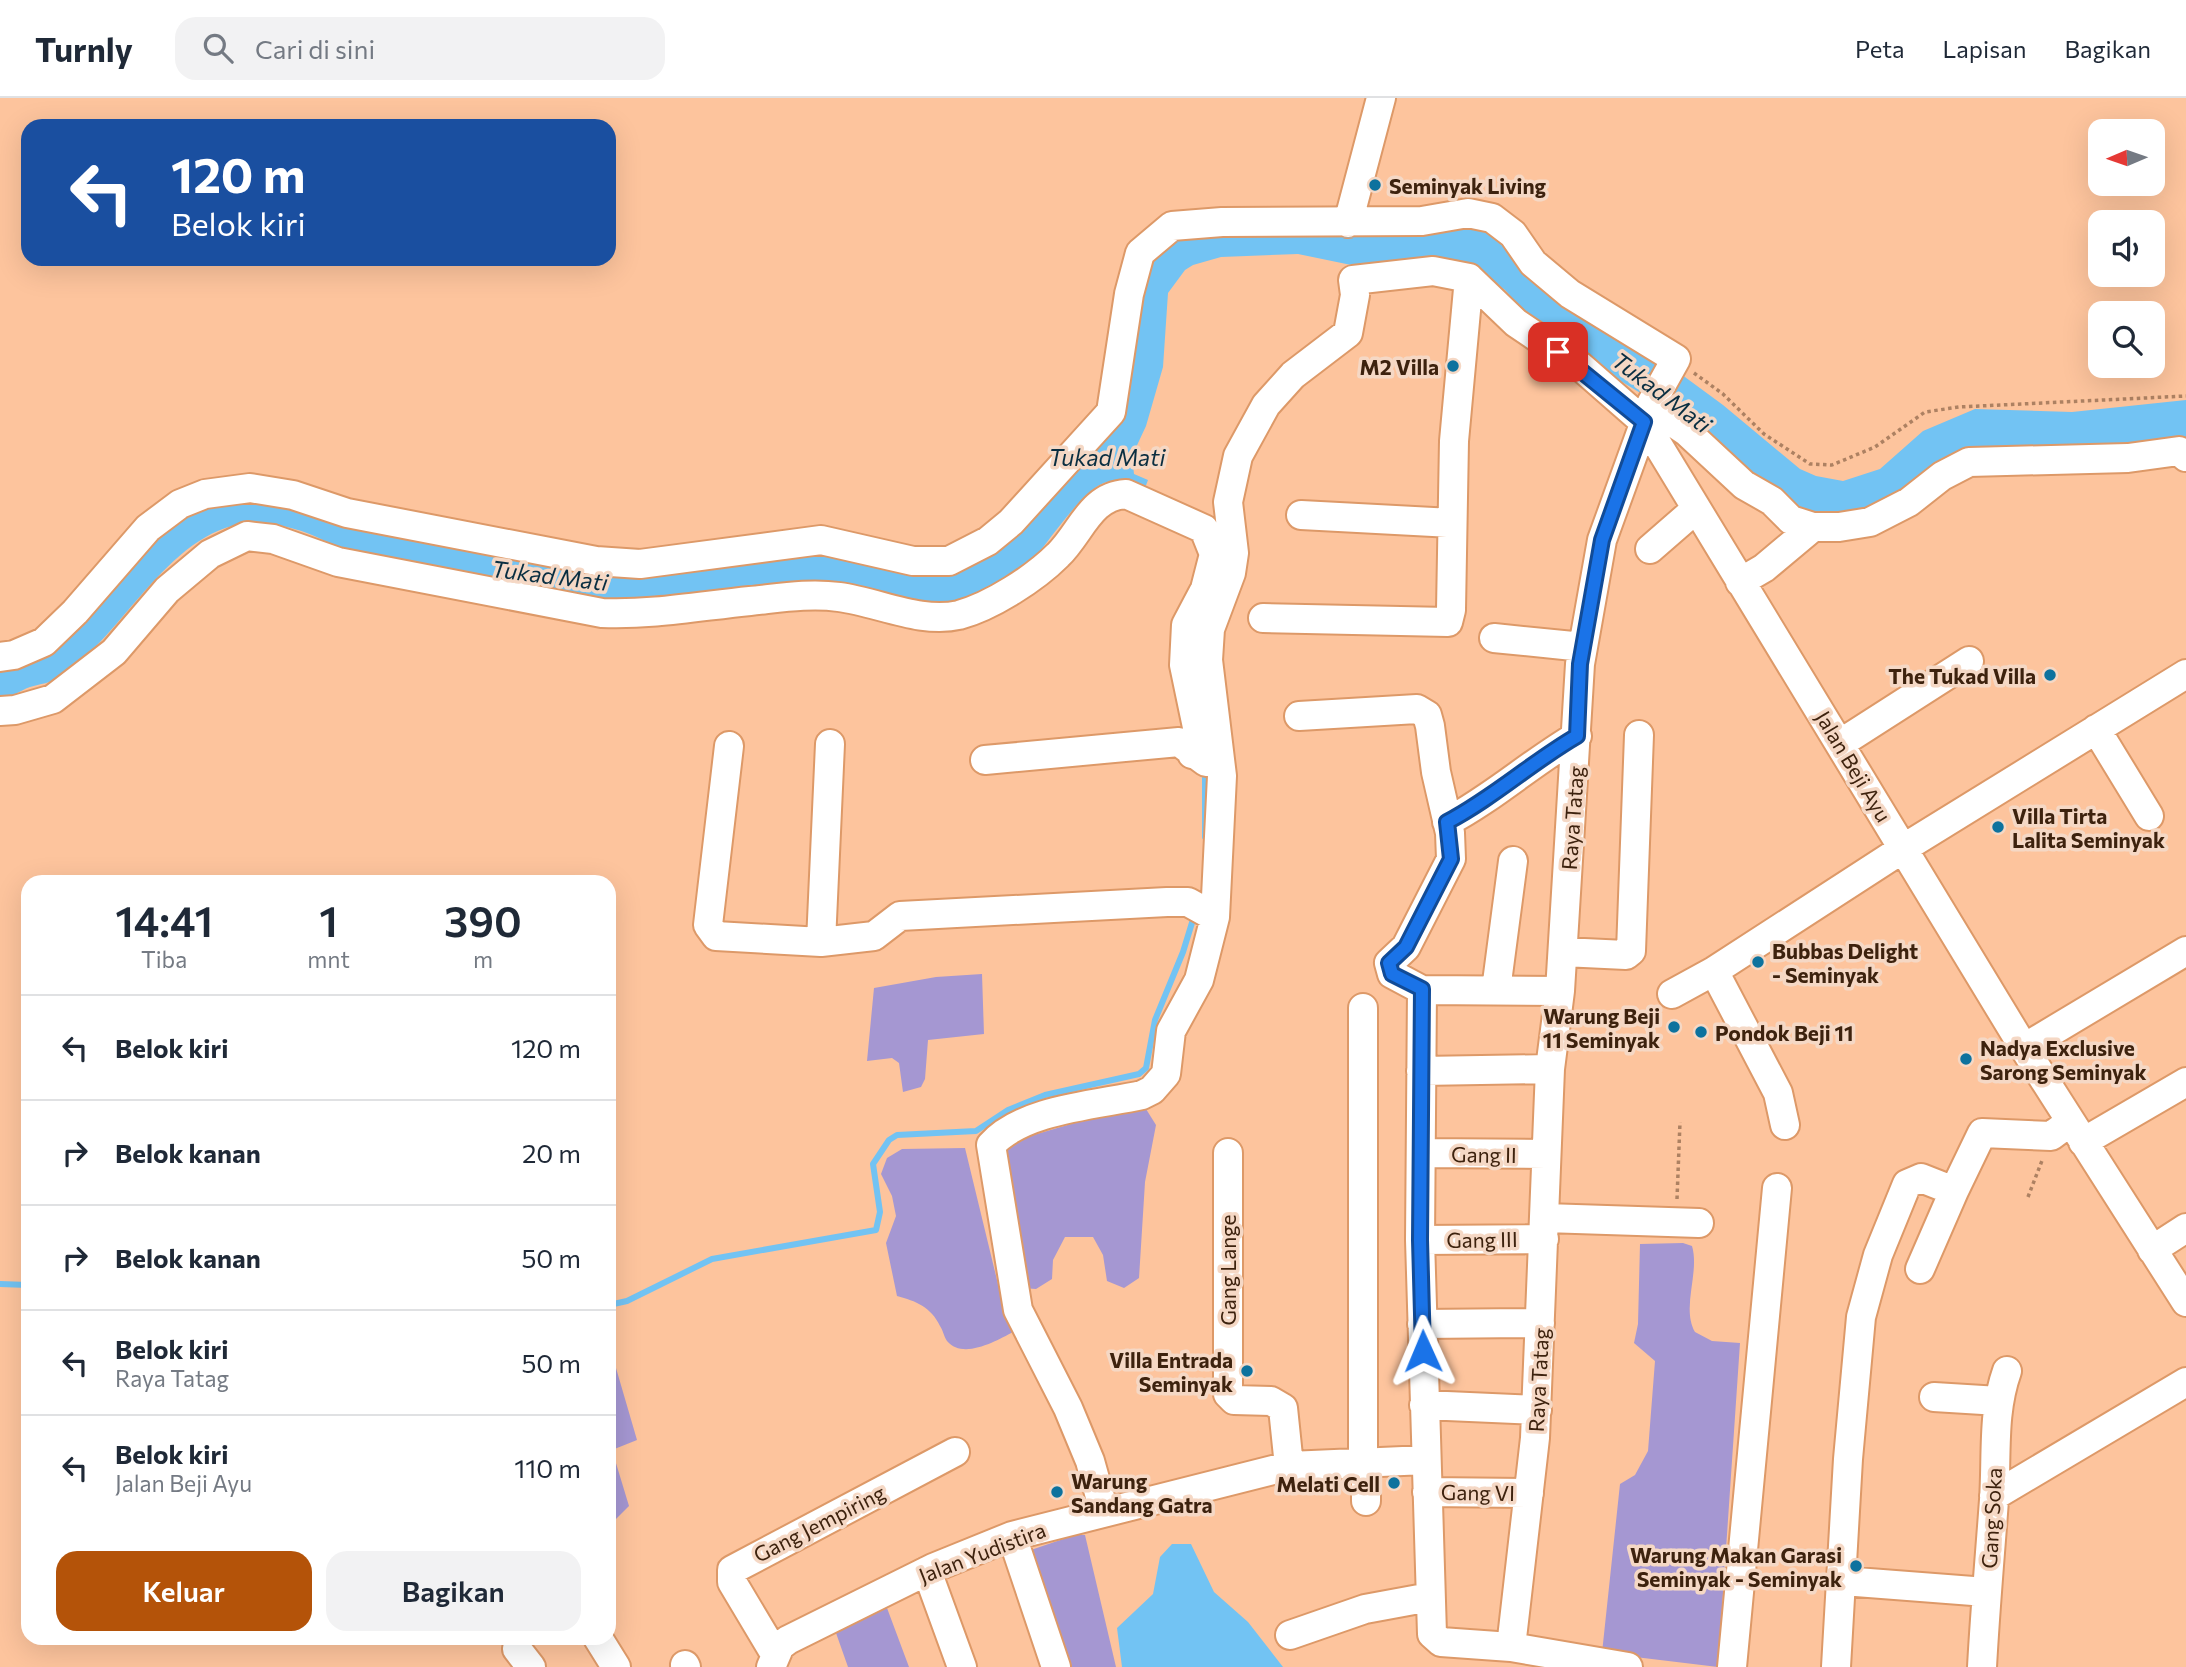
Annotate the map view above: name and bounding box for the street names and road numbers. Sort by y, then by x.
street label: Jalan Beji Ayu [1811,706,1897,826]
street label: Raya Tatag [1556,765,1588,871]
street label: Gang II [1451,1141,1517,1167]
street label: Gang Lange [1215,1214,1240,1326]
street label: Gang III [1446,1226,1518,1252]
street label: Raya Tatag [1523,1327,1553,1433]
street label: Gang Soka [1976,1467,2006,1569]
street label: Gang Jempiring [749,1479,889,1567]
street label: Gang VI [1441,1479,1515,1505]
street label: Jalan Yudistira [915,1516,1049,1588]

